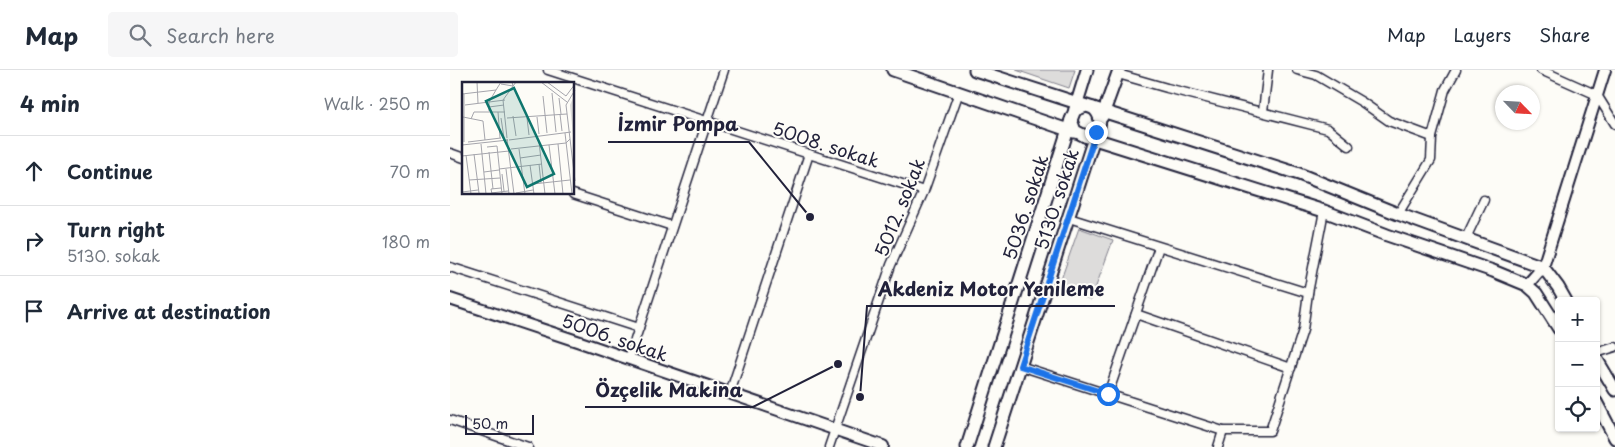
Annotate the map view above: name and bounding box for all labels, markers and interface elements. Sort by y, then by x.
search box [108,12,458,57]
text: Map [25,17,78,53]
icon: search [126,21,154,49]
text: Search here [166,21,275,49]
text: Map [1387,21,1426,48]
text: Layers [1454,21,1511,48]
text: Share [1539,21,1590,48]
inset map [462,82,575,195]
north arrow [1495,85,1540,130]
text: 4 min [20,87,80,119]
text: Walk · 250 m [324,91,430,115]
callout: İzmir Pompa [608,108,749,142]
text: İzmir Pompa [618,109,739,137]
street label: 5008. sokak [769,114,883,174]
route end [1085,121,1108,144]
street label: 5130. sokak [1027,145,1085,253]
street label: 5036. sokak [995,151,1055,263]
street label: 5012. sokak [867,154,931,260]
icon: ahead [20,157,48,185]
text: Continue [67,157,153,185]
text: 70 m [390,159,430,183]
text: Turn right [67,215,165,243]
icon: right [20,227,48,255]
text: 180 m [382,229,430,253]
text: 5130. sokak [67,243,160,267]
callout: Akdeniz Motor Yenileme [867,272,1115,306]
text: Akdeniz Motor Yenileme [877,274,1105,302]
icon: arrive [20,297,48,325]
text: Arrive at destination [67,297,271,325]
map controls [1555,297,1600,432]
button: + [1555,297,1600,342]
street label: 5006. sokak [558,306,672,368]
button: − [1555,342,1600,387]
callout: Özçelik Makina [585,373,753,407]
text: Özçelik Makina [595,375,743,403]
route start [1097,383,1120,406]
button: locate [1555,387,1600,432]
scale bar [465,412,534,435]
text: 50 m [472,413,508,434]

